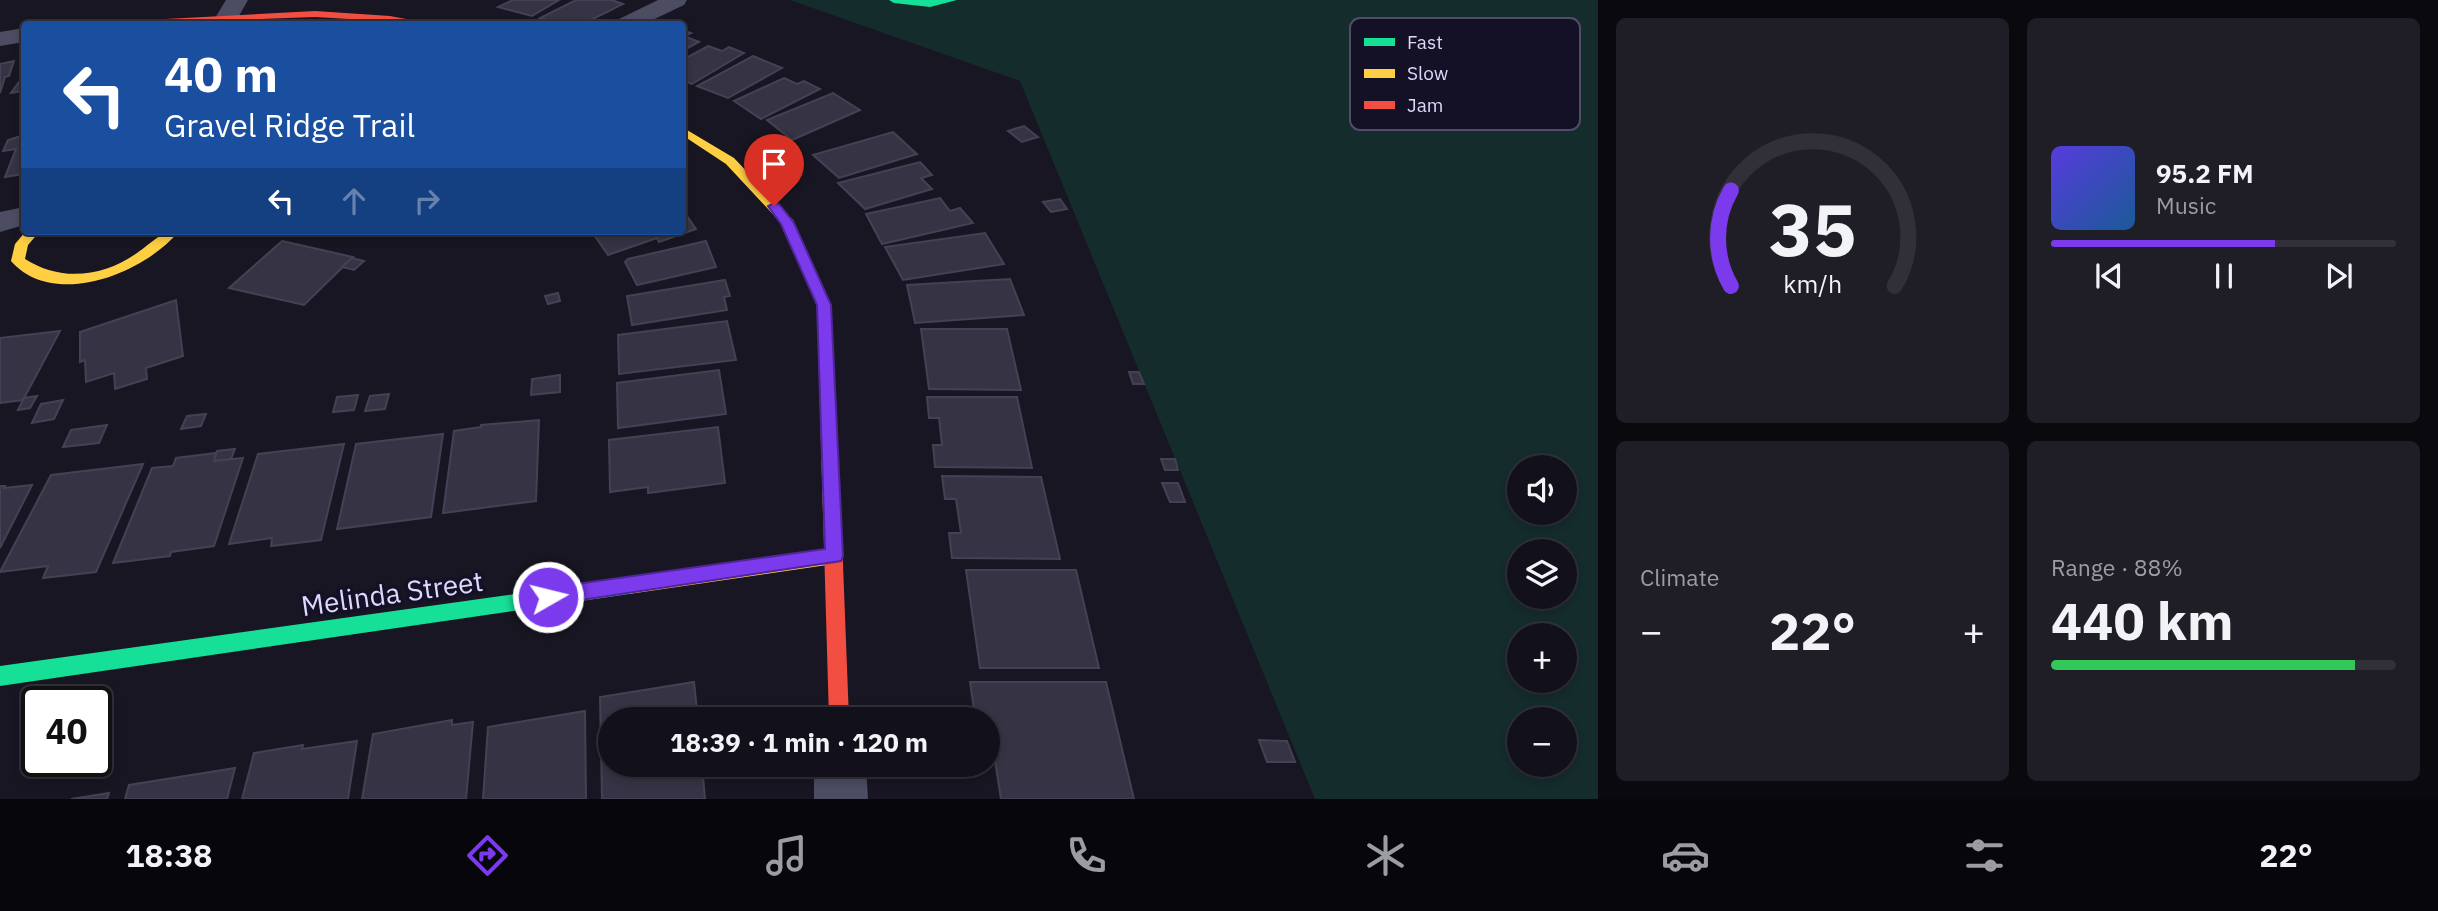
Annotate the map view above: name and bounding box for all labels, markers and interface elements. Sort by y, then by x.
legend [1350,18,1580,130]
text: Fast [1407,30,1443,54]
text: 40 m [164,42,278,105]
icon: left [49,49,140,140]
text: Slow [1407,61,1448,85]
text: Jam [1407,93,1443,117]
text: Gravel Ridge Trail [164,104,415,146]
pin [744,134,804,206]
icon: arrive [755,145,793,183]
text: 95.2 FM [2156,156,2254,190]
icon: left [262,182,300,220]
icon: ahead [335,182,373,220]
icon: right [408,182,446,220]
text: 35 [1769,182,1856,277]
text: Music [2156,190,2216,220]
icon: previous [2090,257,2128,295]
icon: pause [2205,257,2243,295]
icon: next [2320,257,2358,295]
text: km/h [1783,267,1842,300]
map controls [1507,455,1577,777]
button: sound [1507,455,1577,525]
button: layers [1507,539,1577,609]
text: Range · 88% [2051,552,2183,582]
position arrow [511,560,585,634]
street label: Melinda Street [299,562,485,624]
text: Climate [1640,562,1719,592]
text: 440 km [2051,587,2233,654]
text: 22° [1769,597,1856,664]
text: − [1640,606,1663,655]
text: + [1962,606,1985,655]
button: + [1507,623,1577,693]
speed limit sign: 40 [21,686,112,777]
button: − [1507,707,1577,777]
text: 18:39 · 1 min · 120 m [670,725,928,759]
icon: directions [463,831,512,880]
icon: music [762,831,811,880]
icon: phone [1062,831,1111,880]
icon: climate [1361,831,1410,880]
icon: car [1661,831,1710,880]
icon: filters [1960,831,2009,880]
text: 18:38 [125,834,213,876]
text: 22° [2259,834,2313,876]

